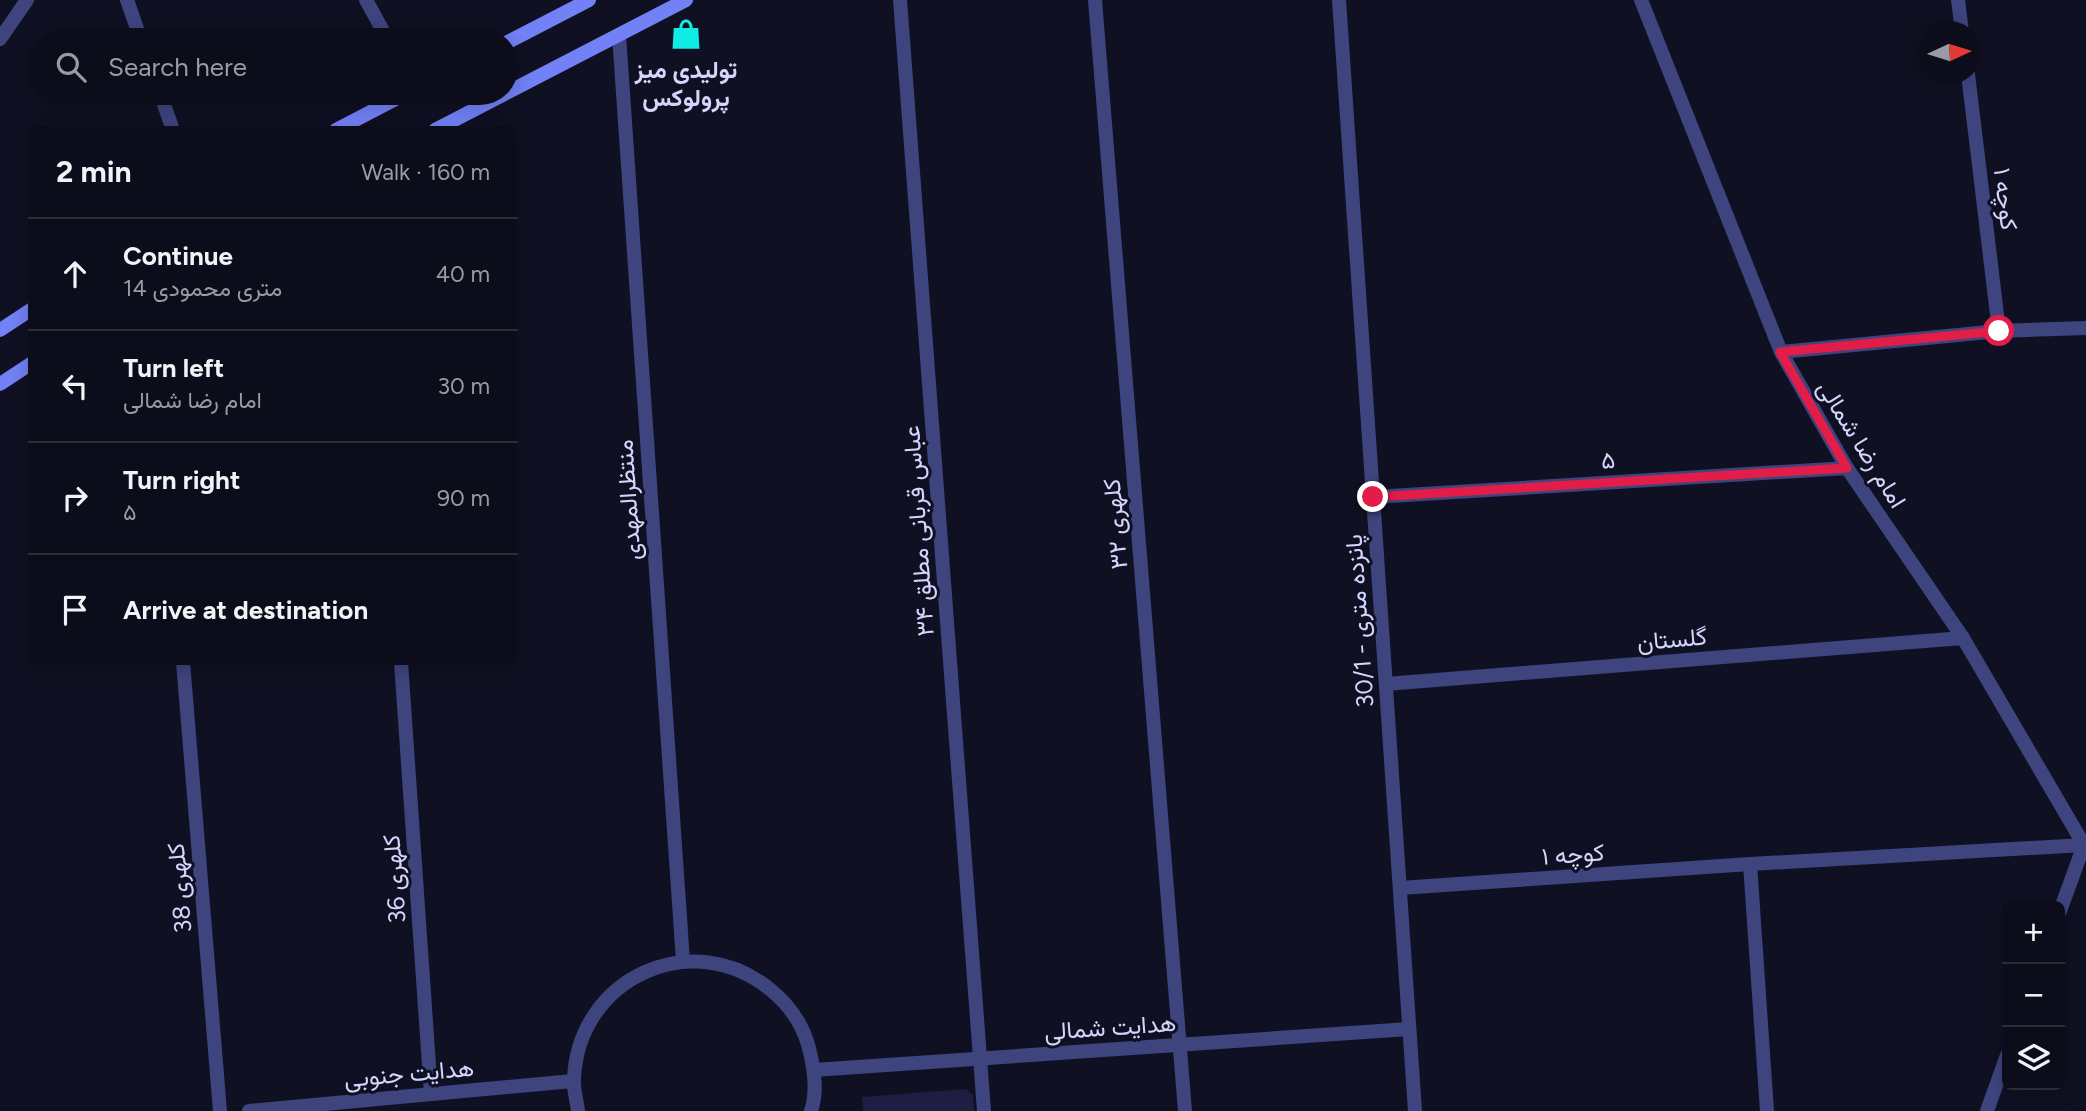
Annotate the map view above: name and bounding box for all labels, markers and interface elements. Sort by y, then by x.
shop icon: تولیدی میز پرولوکس [669,17,703,51]
north arrow [1918,21,1981,84]
search box [28,28,518,105]
icon: search [52,48,90,86]
text: Search here [108,51,247,83]
place label: تولیدی میز پرولوکس [634,55,737,114]
text: 2 min [56,153,132,190]
text: Walk · 160 m [361,158,490,186]
street label: ۱ کوچه [1986,166,2024,232]
text: Continue [123,240,233,272]
icon: ahead [56,255,94,293]
text: 40 m [436,260,490,288]
text: 14 متری محمودی [123,274,282,302]
route start [1983,315,2014,346]
text: Turn left [123,352,224,384]
icon: left [56,367,94,405]
text: 30 m [437,372,490,400]
street label: امام رضا شمالی [1810,375,1913,514]
text: امام رضا شمالی [123,386,262,414]
street label: عباس قربانی مطلق ۳۴ [896,424,941,637]
street label: منتظرالمهدی [609,438,648,561]
street label: ۵ [1600,445,1616,475]
text: Turn right [123,464,240,496]
street label: کلهری ۳۲ [1097,477,1134,570]
icon: right [56,479,94,517]
route end [1357,481,1388,512]
text: 90 m [437,484,490,512]
text: ۵ [123,498,137,526]
street label: 30/1 - پانزده متری [1338,533,1382,709]
icon: arrive [56,591,94,629]
text: Arrive at destination [123,594,368,626]
street label: گلستان [1636,621,1708,657]
street label: کلهری 36 [376,834,413,924]
street label: کوچه ۱ [1541,837,1605,873]
street label: کلهری 38 [161,842,198,934]
map controls [2002,901,2065,1090]
button: + [2002,901,2065,964]
button: − [2002,964,2065,1027]
street label: هدایت شمالی [1043,1008,1177,1046]
button: layers [2002,1027,2065,1090]
street label: هدایت جنوبی [343,1053,475,1094]

